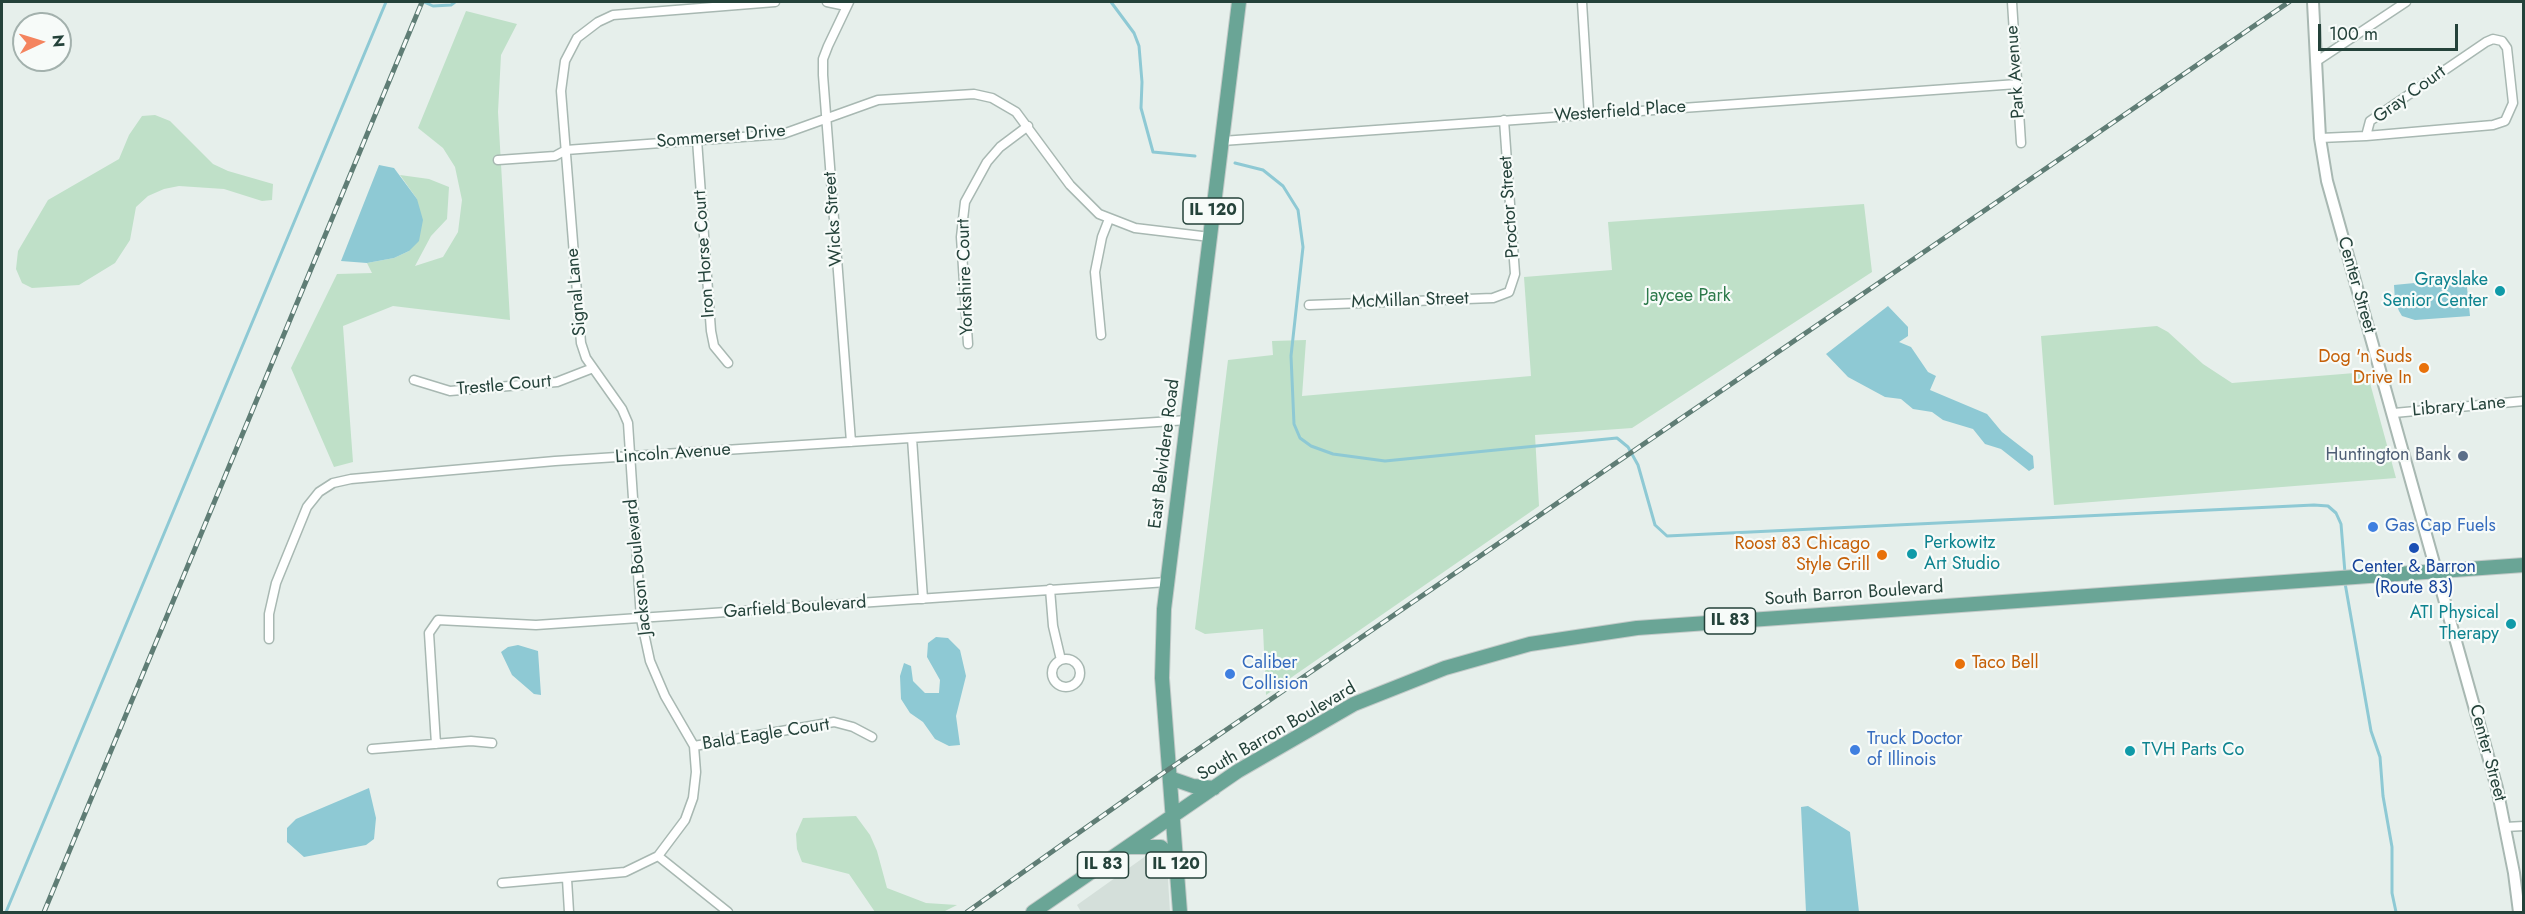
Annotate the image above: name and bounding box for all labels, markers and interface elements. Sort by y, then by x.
north arrow [12,12,72,72]
scale bar [2321,12,2460,50]
text: 100 m [2329,21,2378,47]
street label: Park Avenue [2002,25,2030,119]
text: N [47,34,70,48]
street label: Gray Court [2370,62,2450,128]
street label: Westerfield Place [1553,97,1687,127]
street label: Sommerset Drive [656,121,786,153]
street label: Proctor Street [1496,155,1524,259]
street label: Wicks Street [820,171,848,267]
street label: Iron Horse Court [690,189,720,319]
road number: IL 120 [1183,198,1243,224]
street label: Yorkshire Court [953,219,979,335]
street label: Center Street [2332,234,2380,336]
street label: Signal Lane [562,247,592,337]
place label: Grayslake Senior Center [2383,270,2488,312]
marker: Grayslake Senior Center [2493,284,2507,298]
park label: Jaycee Park [1645,286,1731,308]
street label: McMillan Street [1351,288,1469,314]
place label: Dog 'n Suds Drive In [2318,347,2412,389]
marker: Dog 'n Suds Drive In [2417,361,2431,375]
street label: Trestle Court [456,371,552,401]
street label: East Belvidere Road [1145,378,1185,530]
street label: Library Lane [2412,392,2506,422]
street label: Lincoln Avenue [615,439,731,469]
place label: Huntington Bank [2325,445,2451,467]
marker: Huntington Bank [2456,449,2470,463]
street label: Jackson Boulevard [621,498,657,636]
place label: Gas Cap Fuels [2385,516,2496,538]
marker: Gas Cap Fuels [2366,520,2380,534]
place label: Perkowitz Art Studio [1924,533,2000,576]
place label: Roost 83 Chicago Style Grill [1734,534,1870,576]
marker: Center & Barron (Route 83) [2407,541,2421,555]
marker: Perkowitz Art Studio [1905,547,1919,561]
marker: Roost 83 Chicago Style Grill [1875,548,1889,562]
place label: Center & Barron (Route 83) [2352,557,2476,600]
street label: South Barron Boulevard [1764,577,1944,611]
street label: Garfield Boulevard [723,592,867,624]
place label: ATI Physical Therapy [2410,603,2499,646]
road number: IL 83 [1704,608,1756,634]
marker: ATI Physical Therapy [2504,617,2518,631]
place label: Caliber Collision [1242,653,1308,696]
place label: Taco Bell [1972,653,2039,675]
marker: Taco Bell [1953,657,1967,671]
marker: Caliber Collision [1223,667,1237,681]
street label: South Barron Boulevard [1194,678,1360,786]
street label: Center Street [2464,702,2510,804]
street label: Bald Eagle Court [701,714,831,756]
place label: Truck Doctor of Illinois [1867,729,1962,771]
place label: TVH Parts Co [2142,740,2244,762]
marker: Truck Doctor of Illinois [1848,743,1862,757]
marker: TVH Parts Co [2123,744,2137,758]
road number: IL 83 [1078,852,1128,878]
road number: IL 120 [1146,852,1206,878]

